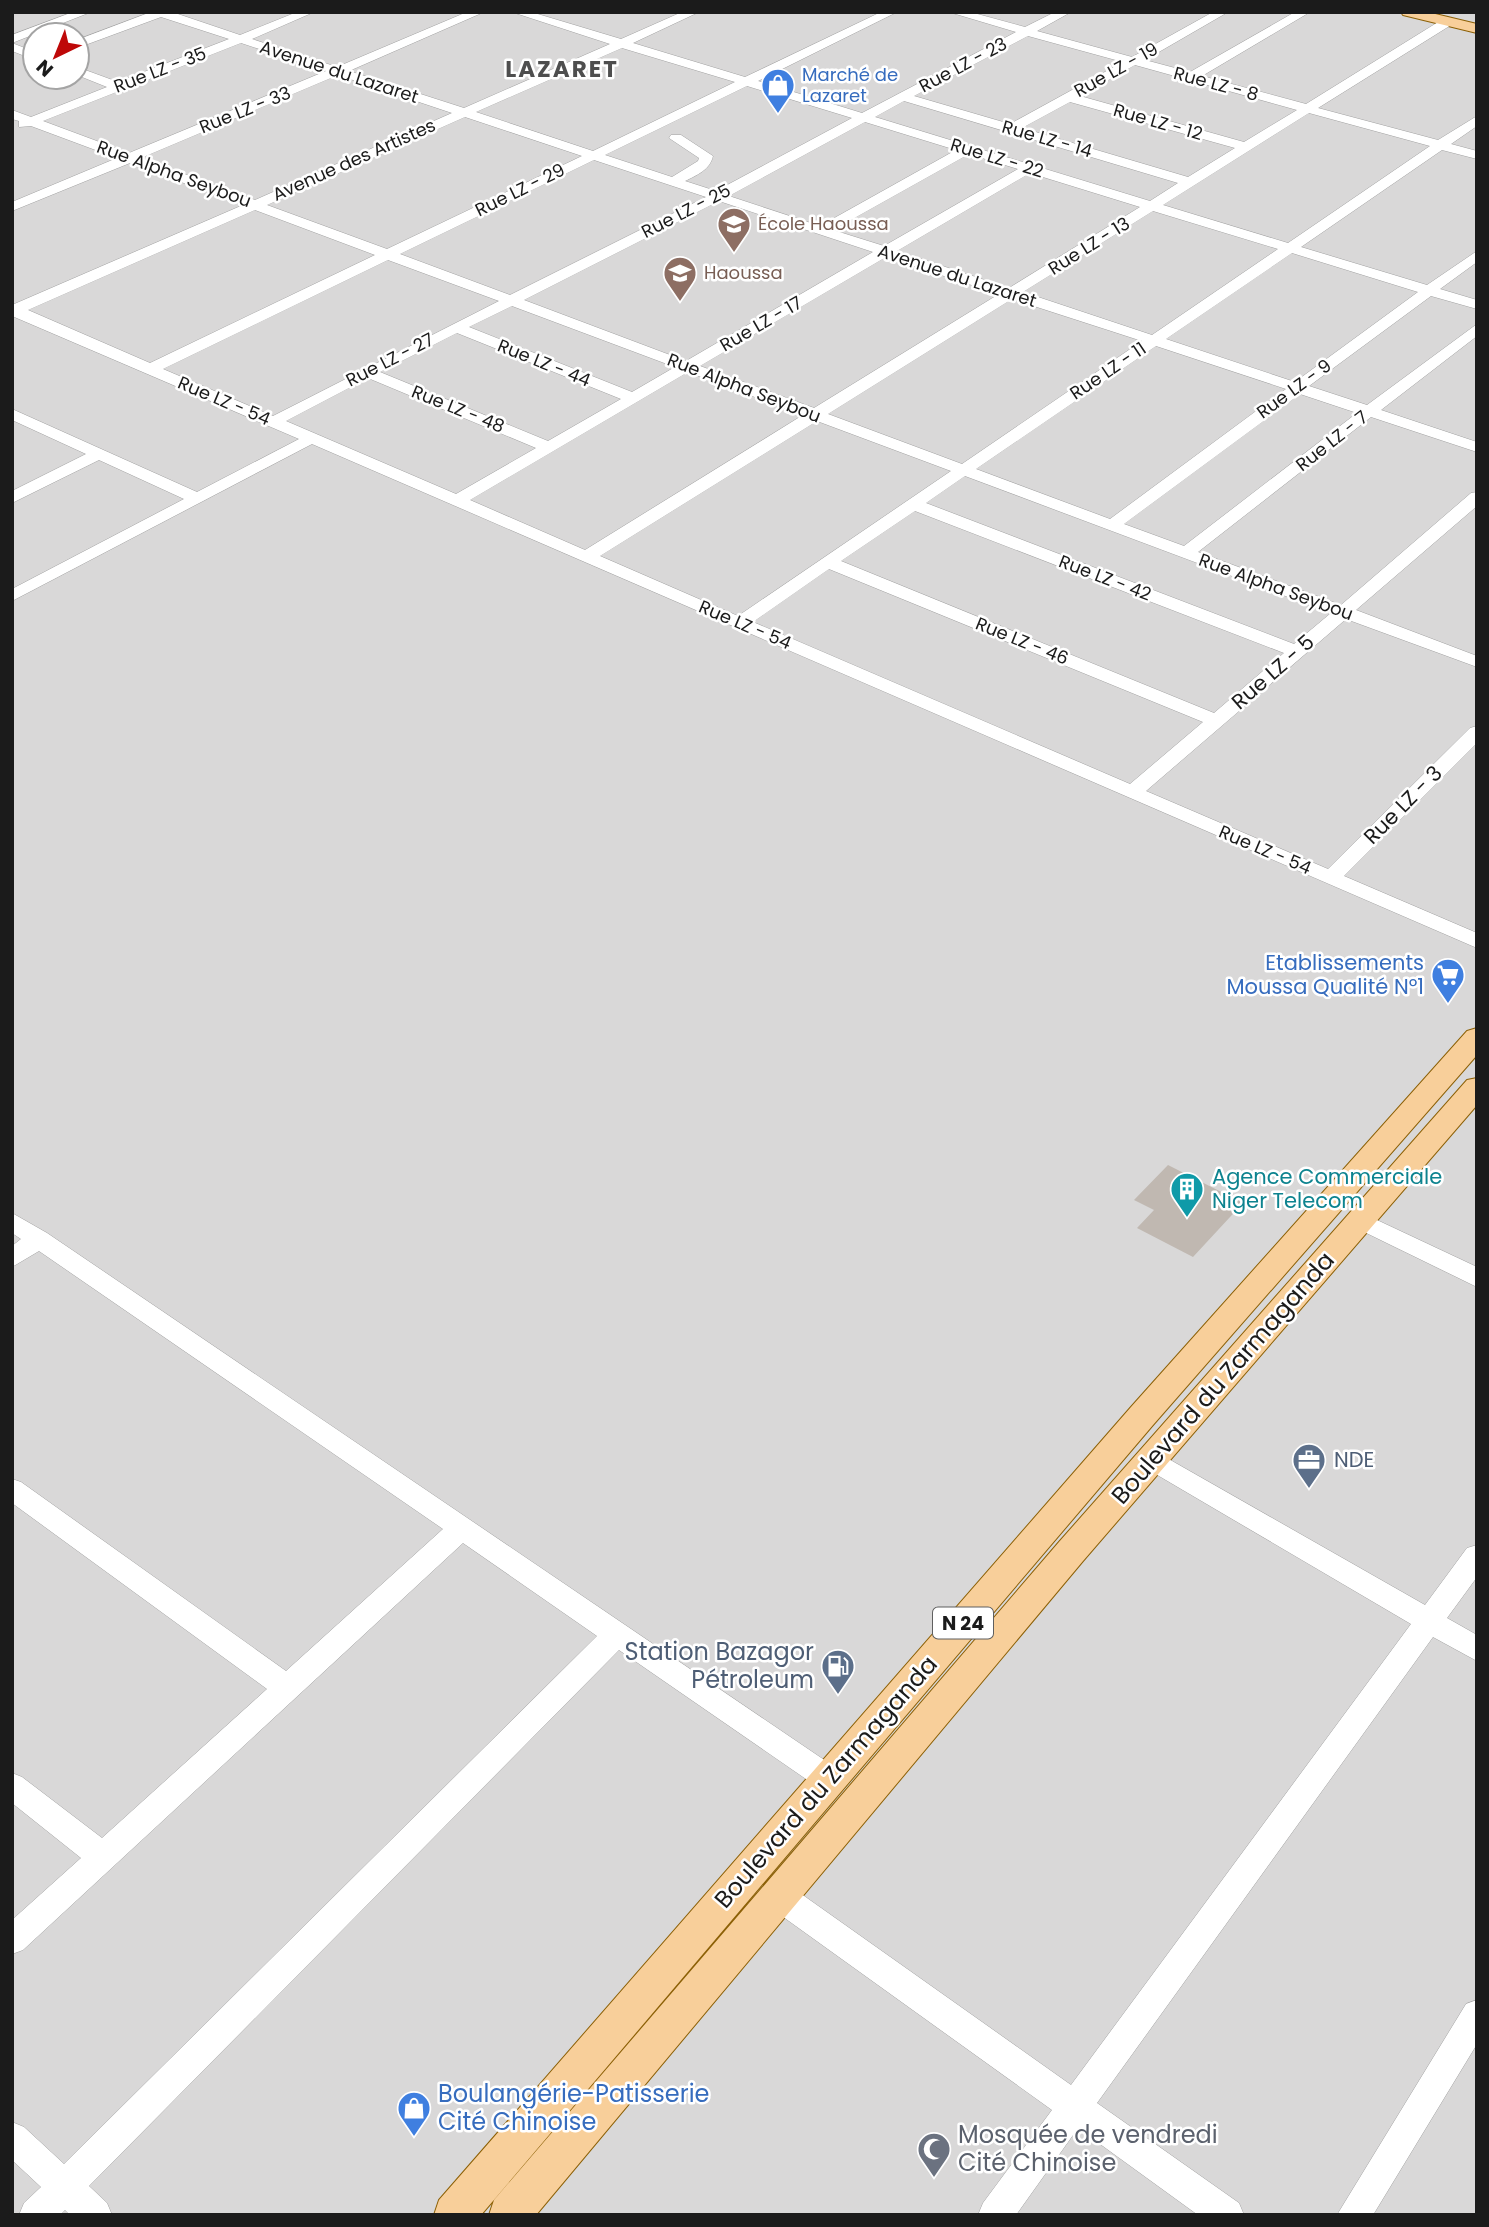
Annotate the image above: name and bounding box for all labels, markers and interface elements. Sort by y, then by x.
north arrow [21,21,91,91]
street label: Rue LZ - 23 [914,31,1011,98]
street label: Avenue du Lazaret [257,34,422,109]
street label: Rue LZ - 19 [1069,36,1162,103]
street label: Rue LZ - 35 [110,40,210,99]
text: N [30,53,59,83]
district label: LAZARET [505,53,619,85]
street label: Rue LZ - 8 [1171,60,1261,107]
place label: Marché de Lazaret [802,62,898,108]
shop icon: Marché de Lazaret [759,66,797,115]
street label: Rue LZ - 33 [195,80,294,139]
street label: Rue LZ - 12 [1111,97,1206,146]
street label: Avenue des Artistes [268,112,439,207]
street label: Rue LZ - 14 [999,114,1095,163]
street label: Rue LZ - 22 [947,132,1047,184]
street label: Rue Alpha Seybou [93,134,255,213]
street label: Rue LZ - 29 [471,157,569,222]
street label: Rue LZ - 25 [637,177,735,244]
school or university icon: École Haoussa [715,205,753,254]
place label: École Haoussa [758,211,889,236]
street label: Rue LZ - 13 [1043,211,1134,281]
street label: Avenue du Lazaret [875,238,1040,313]
school or university icon: Haoussa [661,254,699,303]
place label: Haoussa [704,260,783,285]
street label: Rue LZ - 17 [715,290,807,357]
street label: Rue LZ - 27 [341,327,438,392]
street label: Rue LZ - 44 [494,333,594,393]
street label: Rue LZ - 11 [1065,336,1151,405]
street label: Rue Alpha Seybou [664,347,825,428]
street label: Rue LZ - 9 [1251,353,1336,424]
street label: Rue LZ - 54 [174,370,274,431]
street label: Rue LZ - 48 [408,379,508,439]
street label: Rue LZ - 7 [1290,404,1373,477]
street label: Rue Alpha Seybou [1195,547,1357,626]
street label: Rue LZ - 42 [1055,548,1155,607]
street label: Rue LZ - 54 [695,594,795,655]
street label: Rue LZ - 46 [972,611,1072,671]
street label: Rue LZ - 5 [1225,627,1320,716]
street label: Rue LZ - 3 [1357,759,1448,850]
street label: Rue LZ - 54 [1215,819,1315,880]
place label: Etablissements Moussa Qualité N°1 [1226,948,1424,1001]
supermarket icon: Etablissements Moussa Qualité N°1 [1429,956,1467,1005]
place label: Agence Commerciale Niger Telecom [1212,1162,1442,1215]
building icon: Agence Commerciale Niger Telecom [1168,1170,1206,1219]
street label: Boulevard du Zarmaganda [1104,1244,1342,1511]
office icon: NDE [1290,1441,1328,1490]
place label: NDE [1334,1445,1374,1474]
road number: N 24 [933,1608,993,1638]
place label: Station Bazagor Pétroleum [625,1635,814,1696]
fuel station icon: Station Bazagor Pétroleum [819,1647,857,1696]
street label: Boulevard du Zarmaganda [707,1648,945,1915]
place label: Boulangérie-Patisserie Cité Chinoise [438,2077,709,2138]
shop icon: Boulangérie-Patisserie Cité Chinoise [395,2089,433,2138]
place label: Mosquée de vendredi Cité Chinoise [958,2118,1218,2179]
mosque icon: Mosquée de vendredi Cité Chinoise [915,2130,953,2179]

